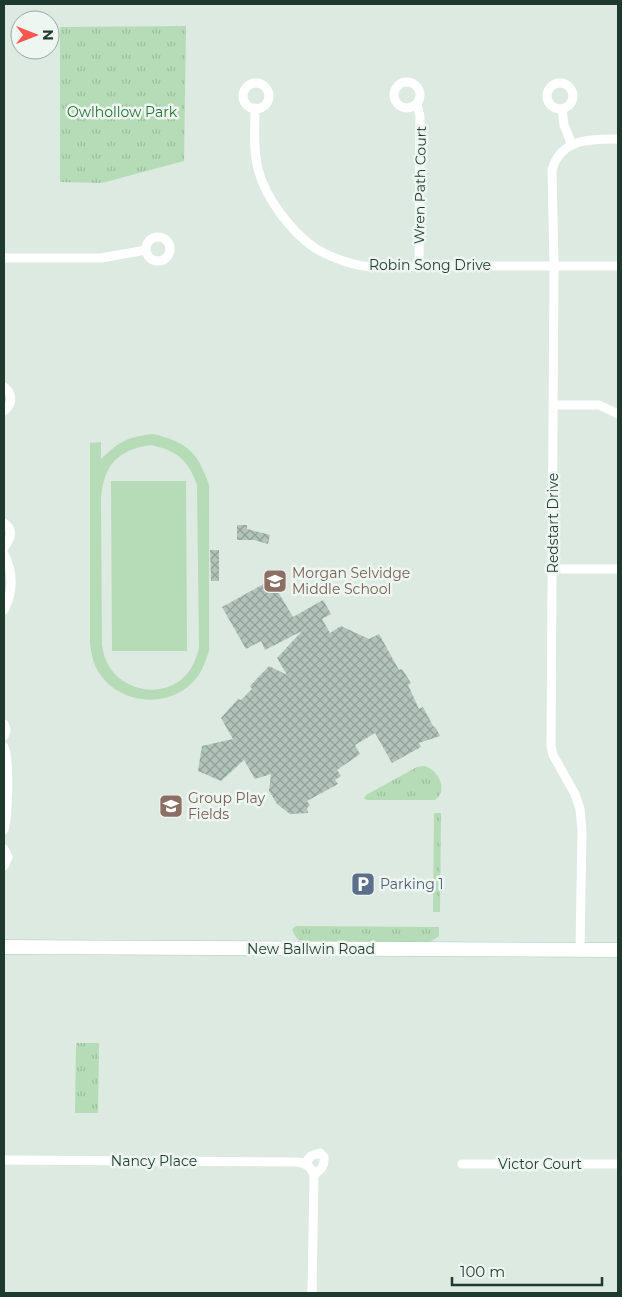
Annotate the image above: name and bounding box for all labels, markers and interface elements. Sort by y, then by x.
north arrow [10,10,60,60]
text: N [39,29,57,41]
park label: Owlhollow Park [67,103,178,121]
street label: Wren Path Court [410,125,430,244]
street label: Robin Song Drive [369,256,491,274]
street label: Redstart Drive [544,473,562,573]
place label: Morgan Selvidge Middle School [292,564,410,598]
school or university icon: Morgan Selvidge Middle School [262,568,288,594]
place label: Group Play Fields [188,789,265,823]
school or university icon: Group Play Fields [158,793,184,819]
parking icon: Parking 1 [350,871,376,897]
place label: Parking 1 [380,875,444,893]
street label: New Ballwin Road [247,940,375,958]
street label: Nancy Place [111,1152,197,1170]
street label: Victor Court [498,1155,582,1173]
scale bar [452,1254,602,1286]
text: 100 m [460,1262,505,1281]

